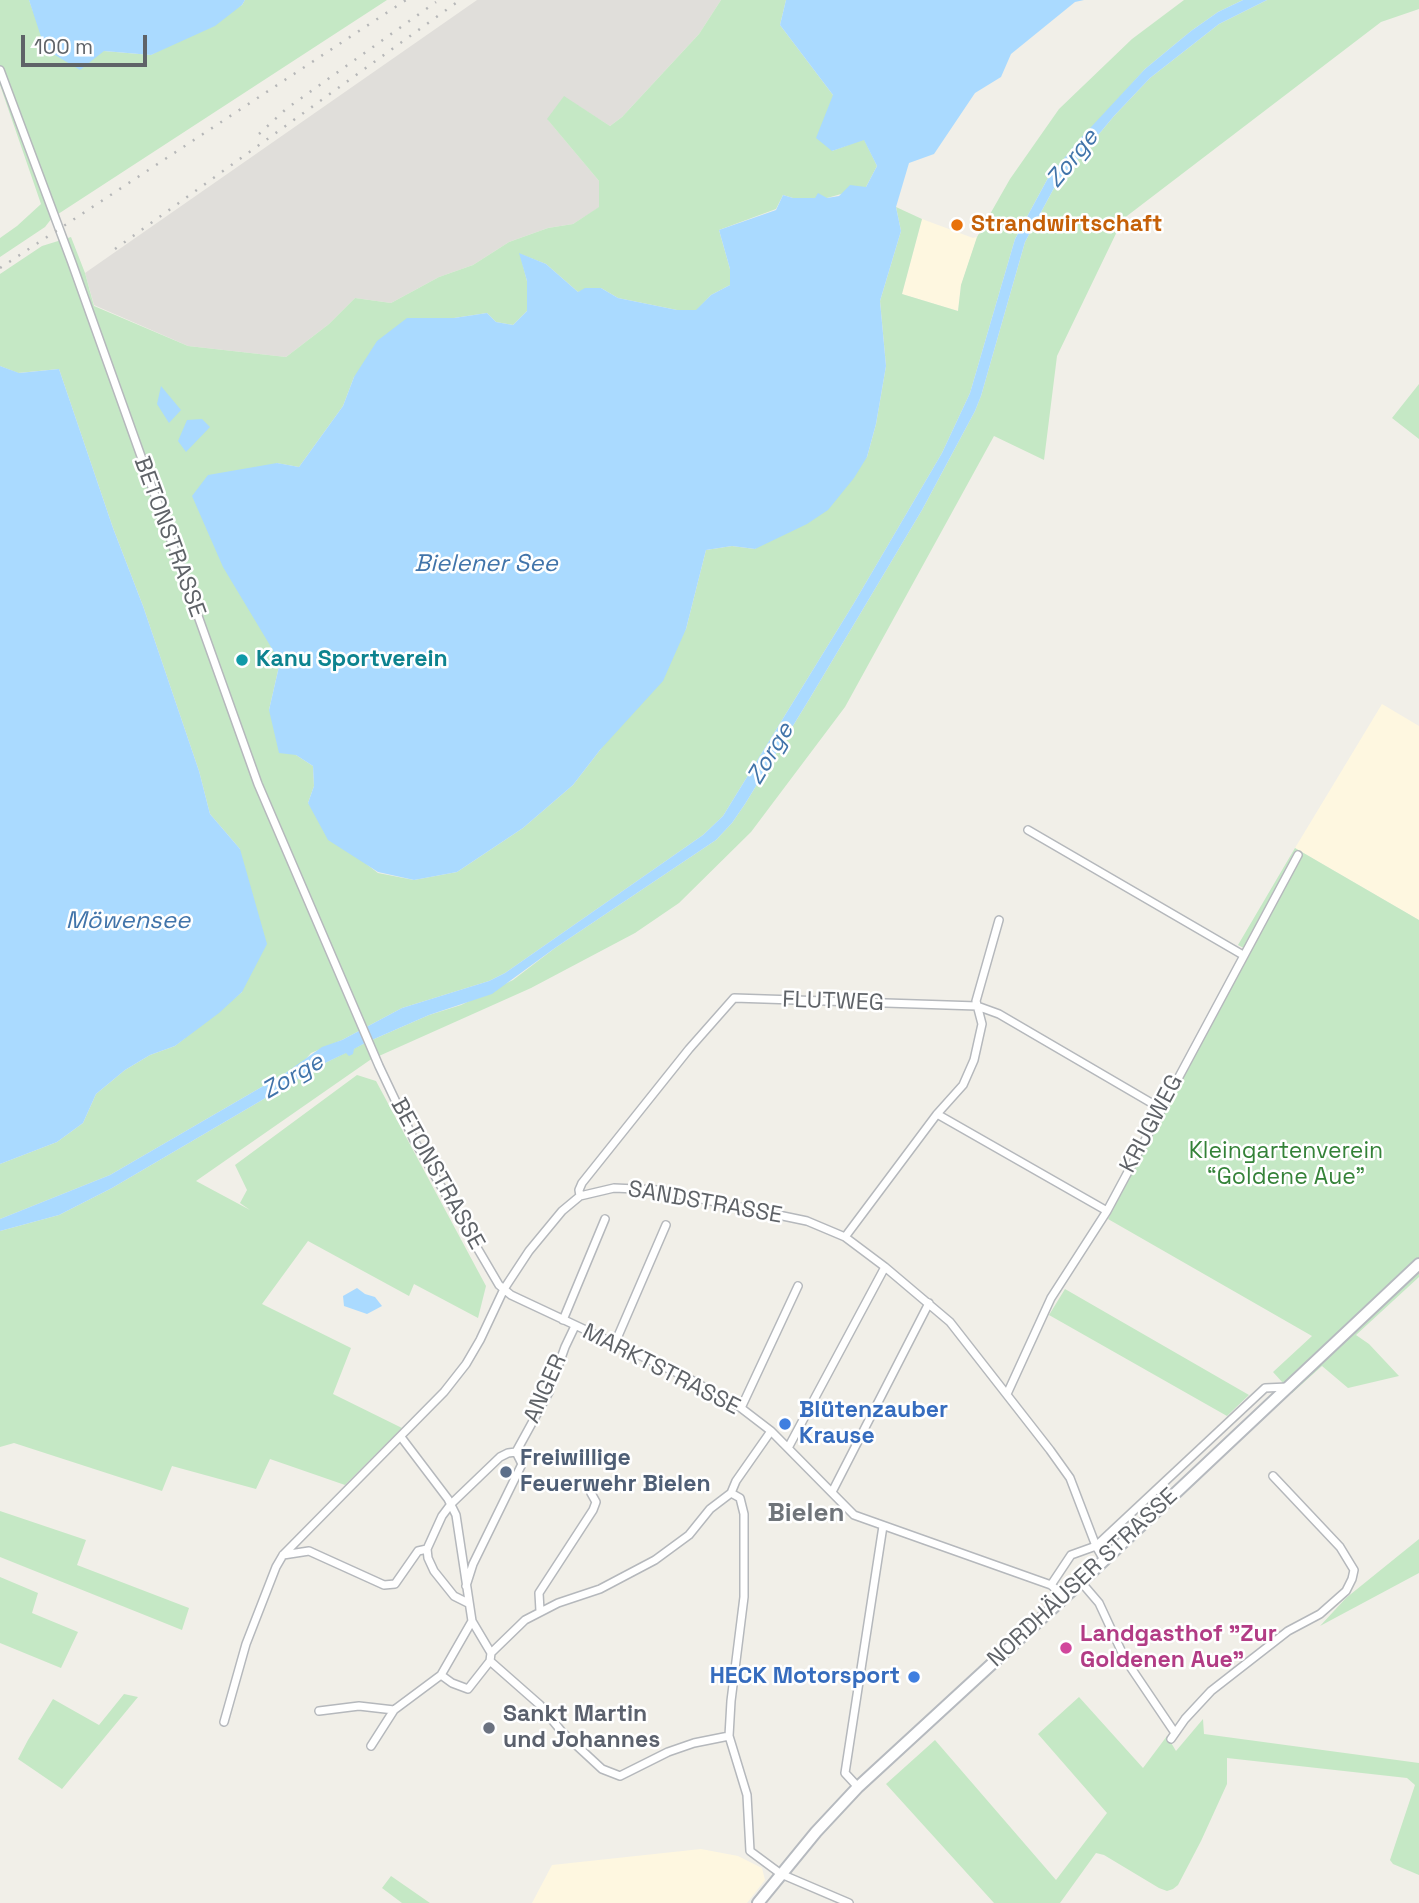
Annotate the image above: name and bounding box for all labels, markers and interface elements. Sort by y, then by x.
scale bar [24,21,150,65]
text: 100 m [34,33,93,60]
water label: Zorge [1041,124,1105,194]
place label: Strandwirtschaft [971,211,1163,239]
marker: Strandwirtschaft [949,217,965,233]
street label: BETONSTRASSE [127,453,211,621]
water label: Bielener See [414,550,558,578]
place label: Kanu Sportverein [256,646,448,674]
marker: Kanu Sportverein [234,652,250,668]
water label: Zorge [742,718,800,790]
water label: Möwensee [66,907,190,935]
street label: FLUTWEG [782,986,884,1018]
water label: Zorge [257,1048,329,1106]
street label: KRUGWEG [1115,1070,1189,1178]
street label: BETONSTRASSE [384,1094,490,1254]
park label: Kleingartenverein “Goldene Aue” [1189,1138,1383,1192]
street label: SANDSTRASSE [626,1176,784,1230]
street label: MARKTSTRASSE [578,1318,744,1422]
street label: ANGER [519,1350,573,1428]
place label: Blütenzauber Krause [799,1397,948,1451]
marker: Blütenzauber Krause [777,1416,793,1432]
place label: Freiwillige Feuerwehr Bielen [520,1445,711,1499]
marker: Freiwillige Feuerwehr Bielen [498,1464,514,1480]
street label: NORDHÄUSER STRASSE [982,1483,1184,1673]
district label: Bielen [767,1498,845,1530]
place label: Landgasthof "Zur Goldenen Aue" [1080,1621,1277,1675]
marker: Landgasthof "Zur Goldenen Aue" [1058,1640,1074,1656]
place label: HECK Motorsport [710,1663,900,1691]
marker: HECK Motorsport [906,1669,922,1685]
place label: Sankt Martin und Johannes [503,1701,660,1755]
marker: Sankt Martin und Johannes [481,1720,497,1736]

